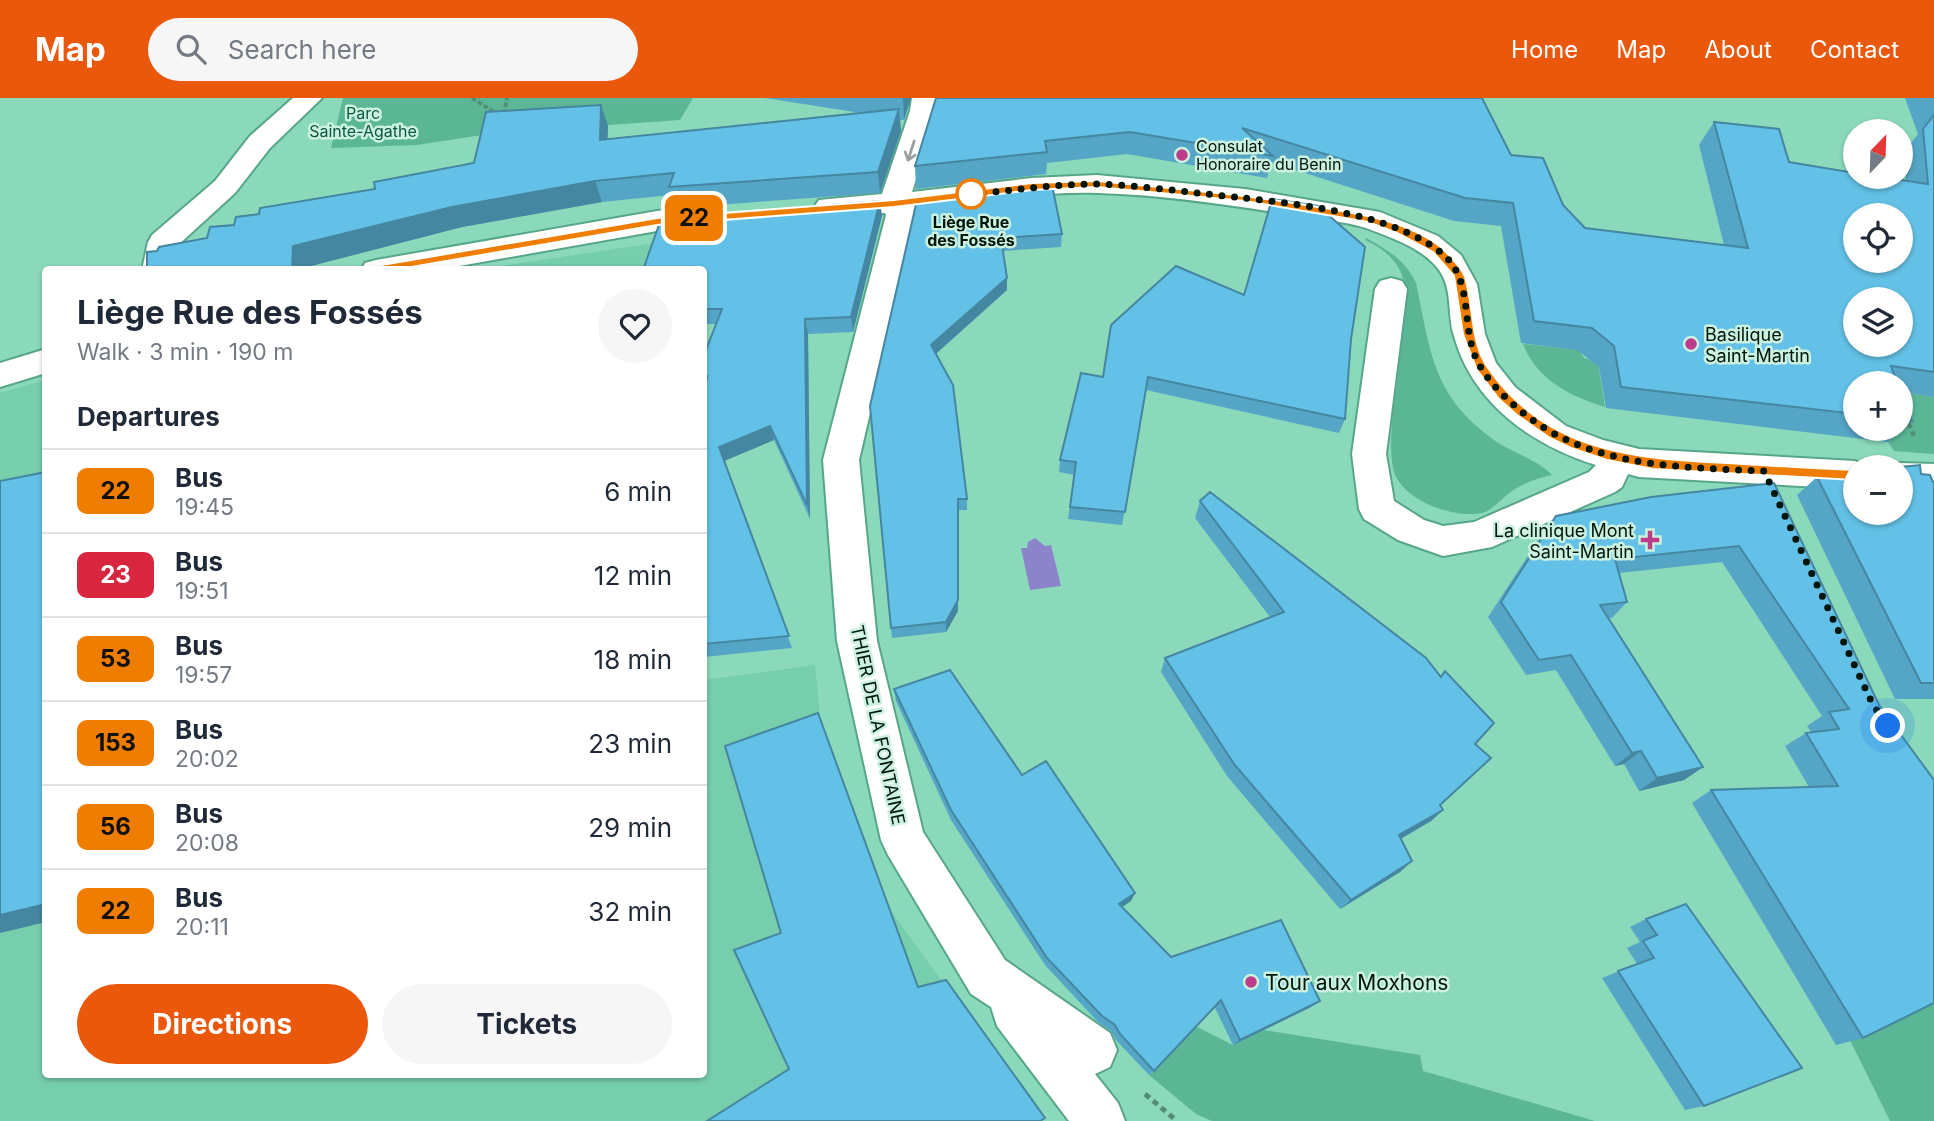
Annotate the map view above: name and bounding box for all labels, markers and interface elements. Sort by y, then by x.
search box [148,18,638,81]
text: Map [35,29,106,69]
icon: search [172,30,210,68]
text: Search here [228,34,376,65]
text: Home [1511,35,1578,64]
text: Map [1616,35,1666,64]
text: About [1704,35,1772,64]
text: Contact [1810,35,1899,64]
park label: Parc Sainte-Agathe [309,103,417,141]
north arrow [1843,119,1913,189]
map controls [1843,119,1913,525]
place label: Consulat Honoraire du Benin [1196,136,1341,174]
one-way arrow [904,140,917,162]
marker: Consulat Honoraire du Benin [1174,147,1190,163]
marker: Liège Rue des Fossés [956,179,986,209]
line badge: 22 [662,195,726,241]
text: 22 [679,203,709,232]
button: locate [1843,203,1913,273]
place label: Liège Rue des Fossés [927,212,1015,250]
button: layers [1843,287,1913,357]
button: heart [598,289,672,363]
text: Liège Rue des Fossés [77,292,423,332]
place label: Basilique Saint-Martin [1705,324,1810,366]
marker: Basilique Saint-Martin [1683,336,1699,352]
text: Walk · 3 min · 190 m [77,338,293,366]
button: + [1843,371,1913,441]
text: Departures [77,401,220,432]
button: − [1843,455,1913,525]
text: Bus [175,462,223,493]
text: 22 [100,476,131,505]
text: 6 min [604,476,672,507]
text: 19:45 [175,493,234,521]
place label: La clinique Mont Saint-Martin [1494,520,1634,562]
marker: La clinique Mont Saint-Martin [1640,530,1660,550]
text: Bus [175,546,223,577]
text: 23 [100,560,131,589]
text: 12 min [594,560,672,591]
text: 19:51 [175,577,229,605]
street label: THIER DE LA FONTAINE [847,623,909,827]
text: Bus [175,630,223,661]
text: 53 [100,644,131,673]
text: 18 min [594,644,672,675]
text: 19:57 [175,661,232,689]
your location [1870,708,1905,743]
text: Bus [175,714,223,745]
text: 153 [95,728,136,757]
text: 23 min [588,728,672,759]
text: 20:02 [175,745,239,773]
text: Bus [175,798,223,829]
text: 56 [100,812,131,841]
text: 29 min [588,812,672,843]
text: 20:08 [175,829,239,857]
text: Bus [175,882,223,913]
text: 22 [100,896,131,925]
text: 32 min [588,896,672,927]
text: 20:11 [175,913,229,941]
place label: Tour aux Moxhons [1265,970,1448,995]
marker: Tour aux Moxhons [1243,974,1259,990]
button: Directions [77,984,368,1064]
button: Tickets [382,984,672,1064]

